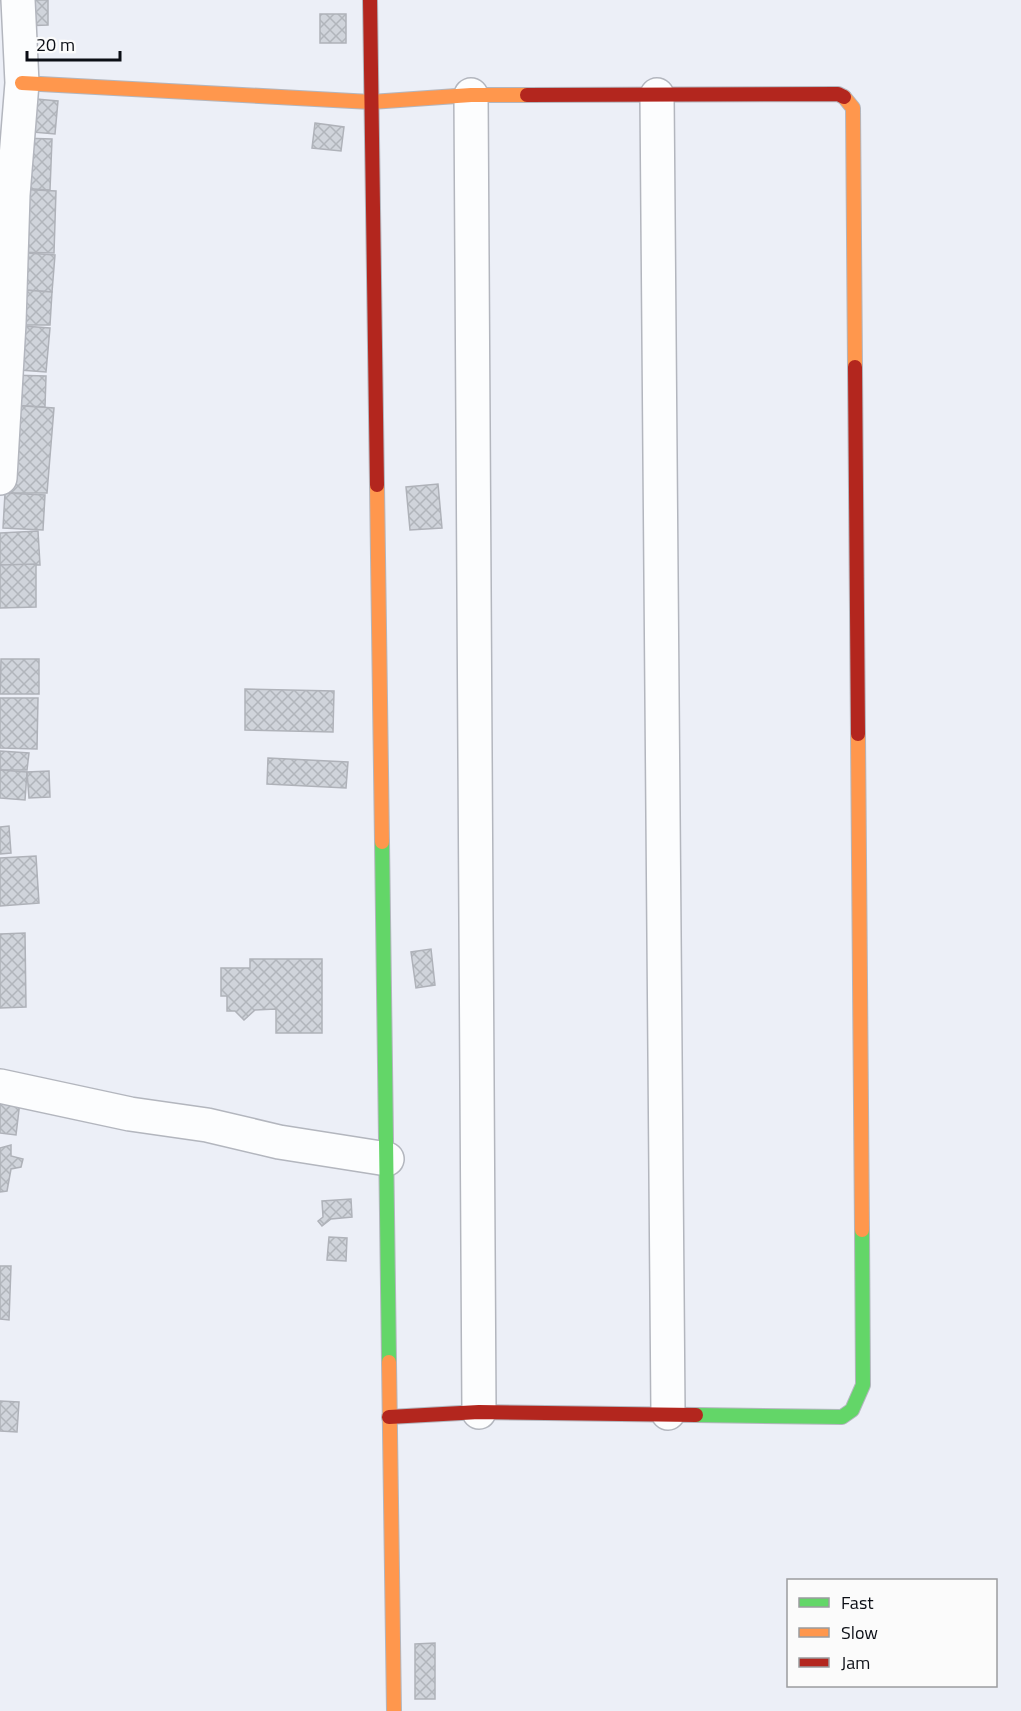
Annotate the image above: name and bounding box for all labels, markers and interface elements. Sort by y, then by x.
scale bar [27,24,120,62]
text: 20 m [36,31,75,58]
legend [787,1579,997,1687]
text: Fast [841,1589,874,1616]
text: Slow [841,1619,878,1646]
text: Jam [841,1649,870,1676]

